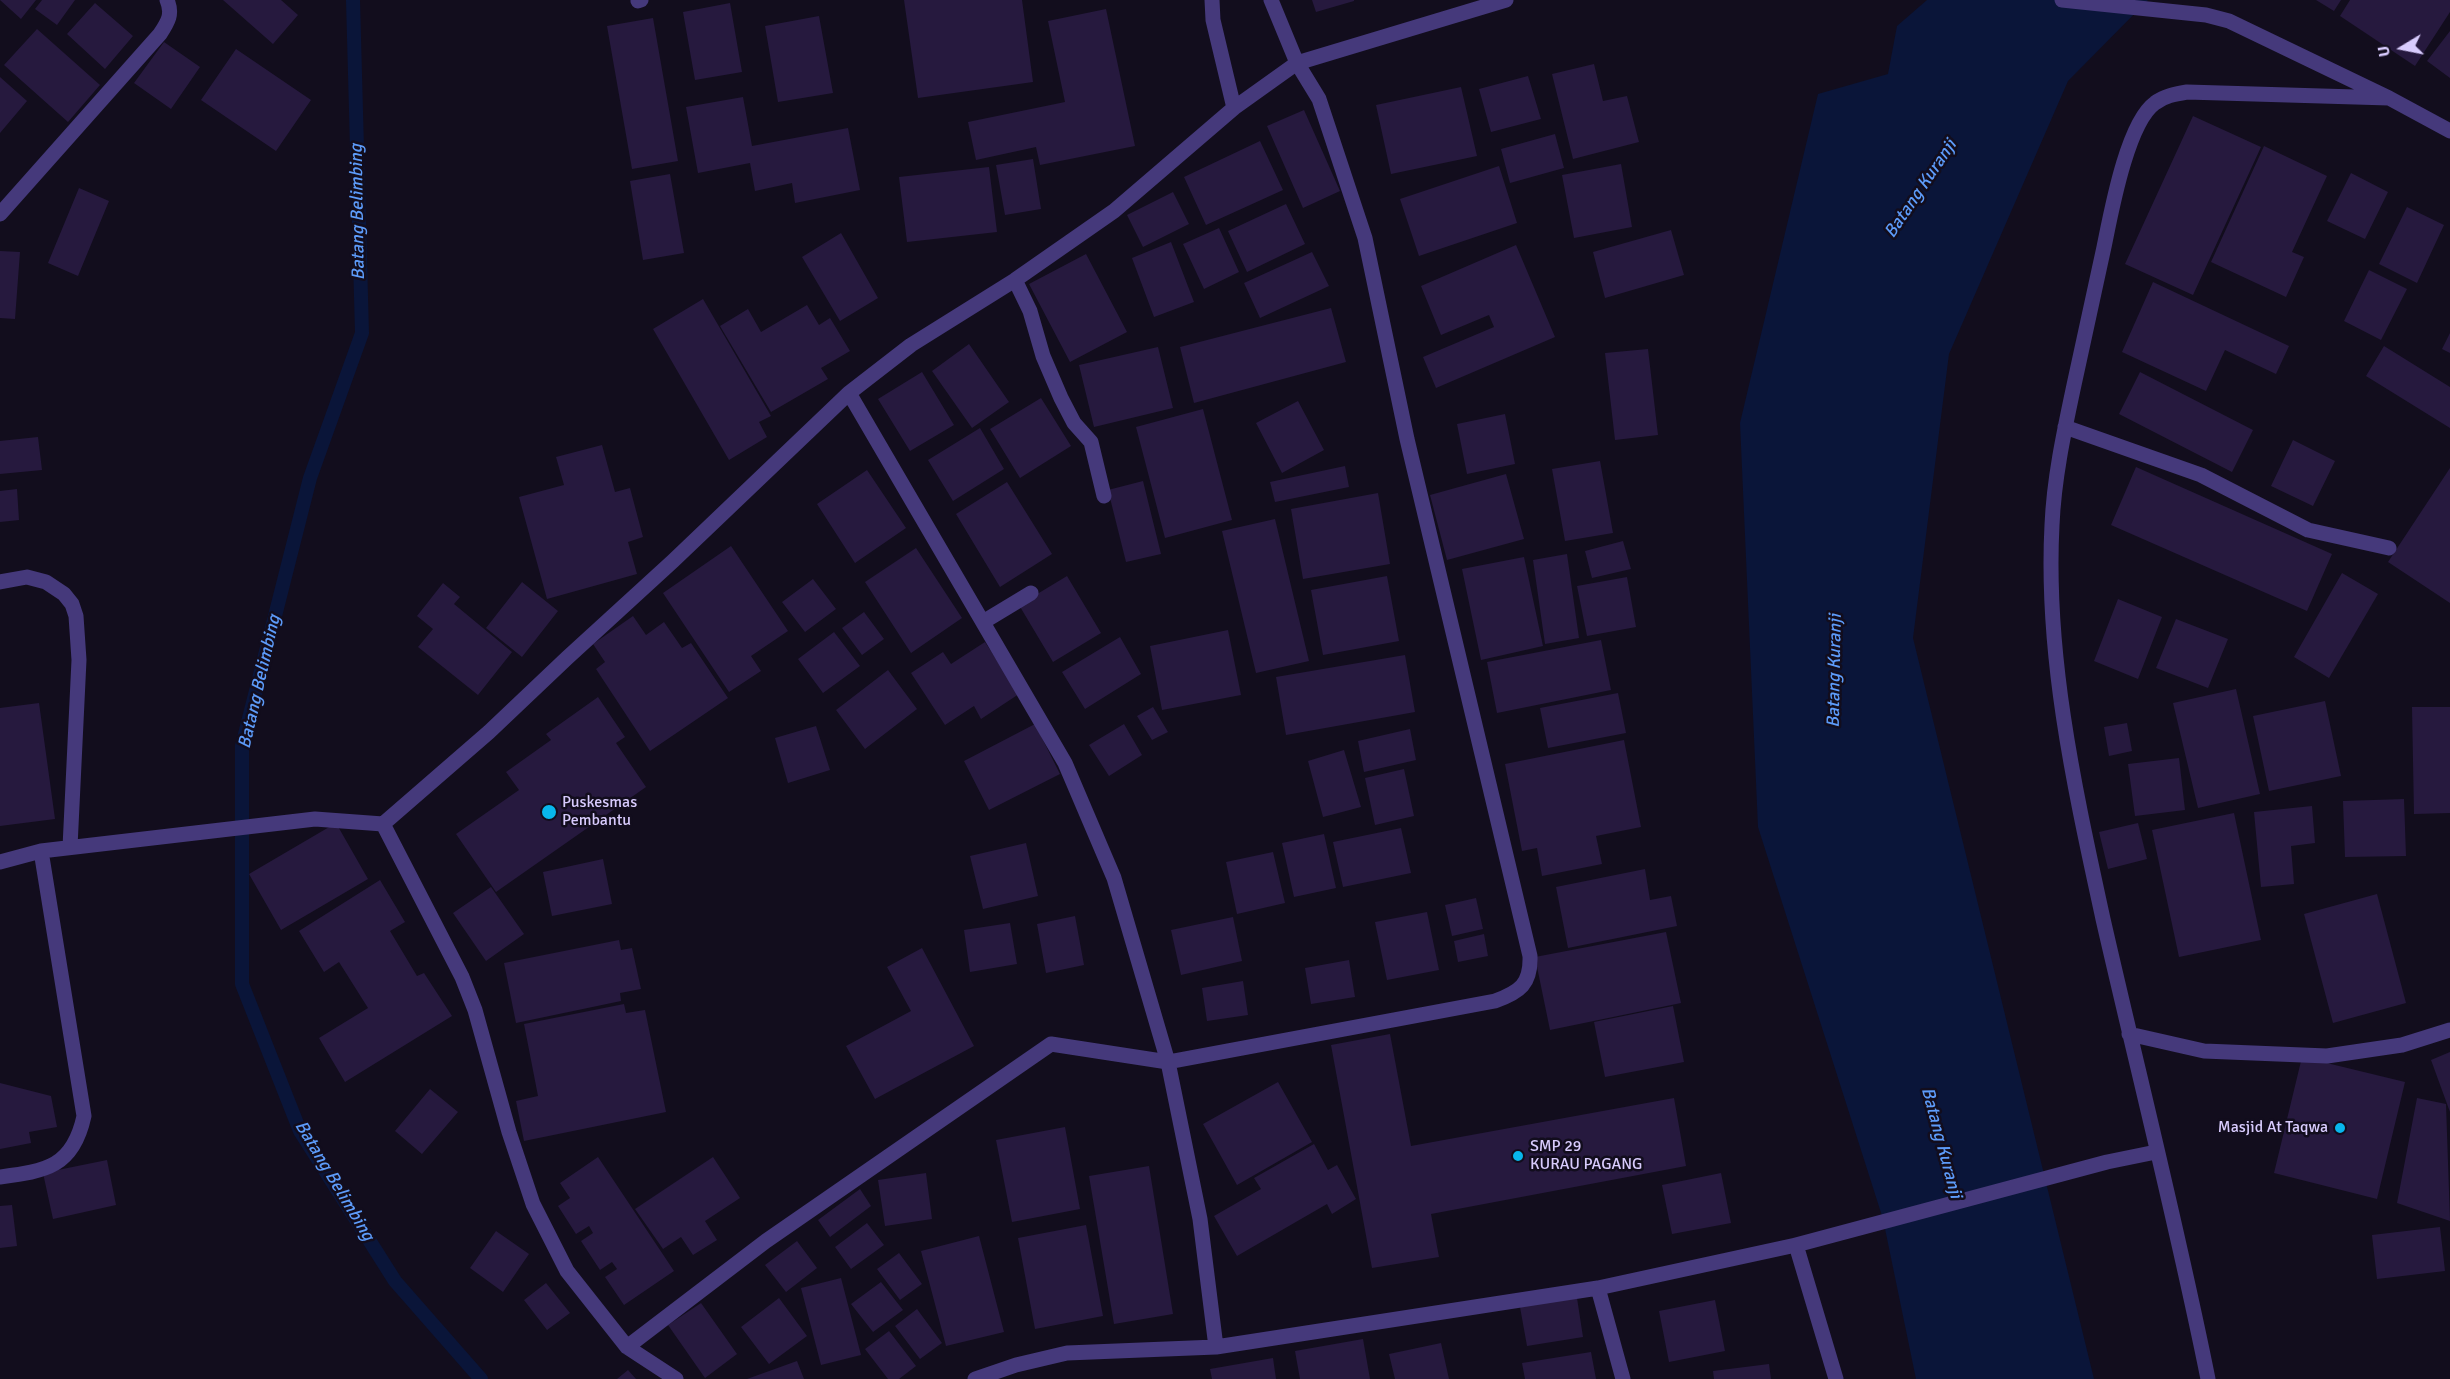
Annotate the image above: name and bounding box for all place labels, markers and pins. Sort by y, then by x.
place label: Puskesmas Pembantu [562,793,637,831]
marker: Puskesmas Pembantu [540,803,558,821]
place label: Masjid At Taqwa [2218,1118,2328,1138]
marker: Masjid At Taqwa [2333,1121,2347,1135]
place label: SMP 29 KURAU PAGANG [1530,1137,1642,1175]
marker: SMP 29 KURAU PAGANG [1511,1149,1525,1163]

